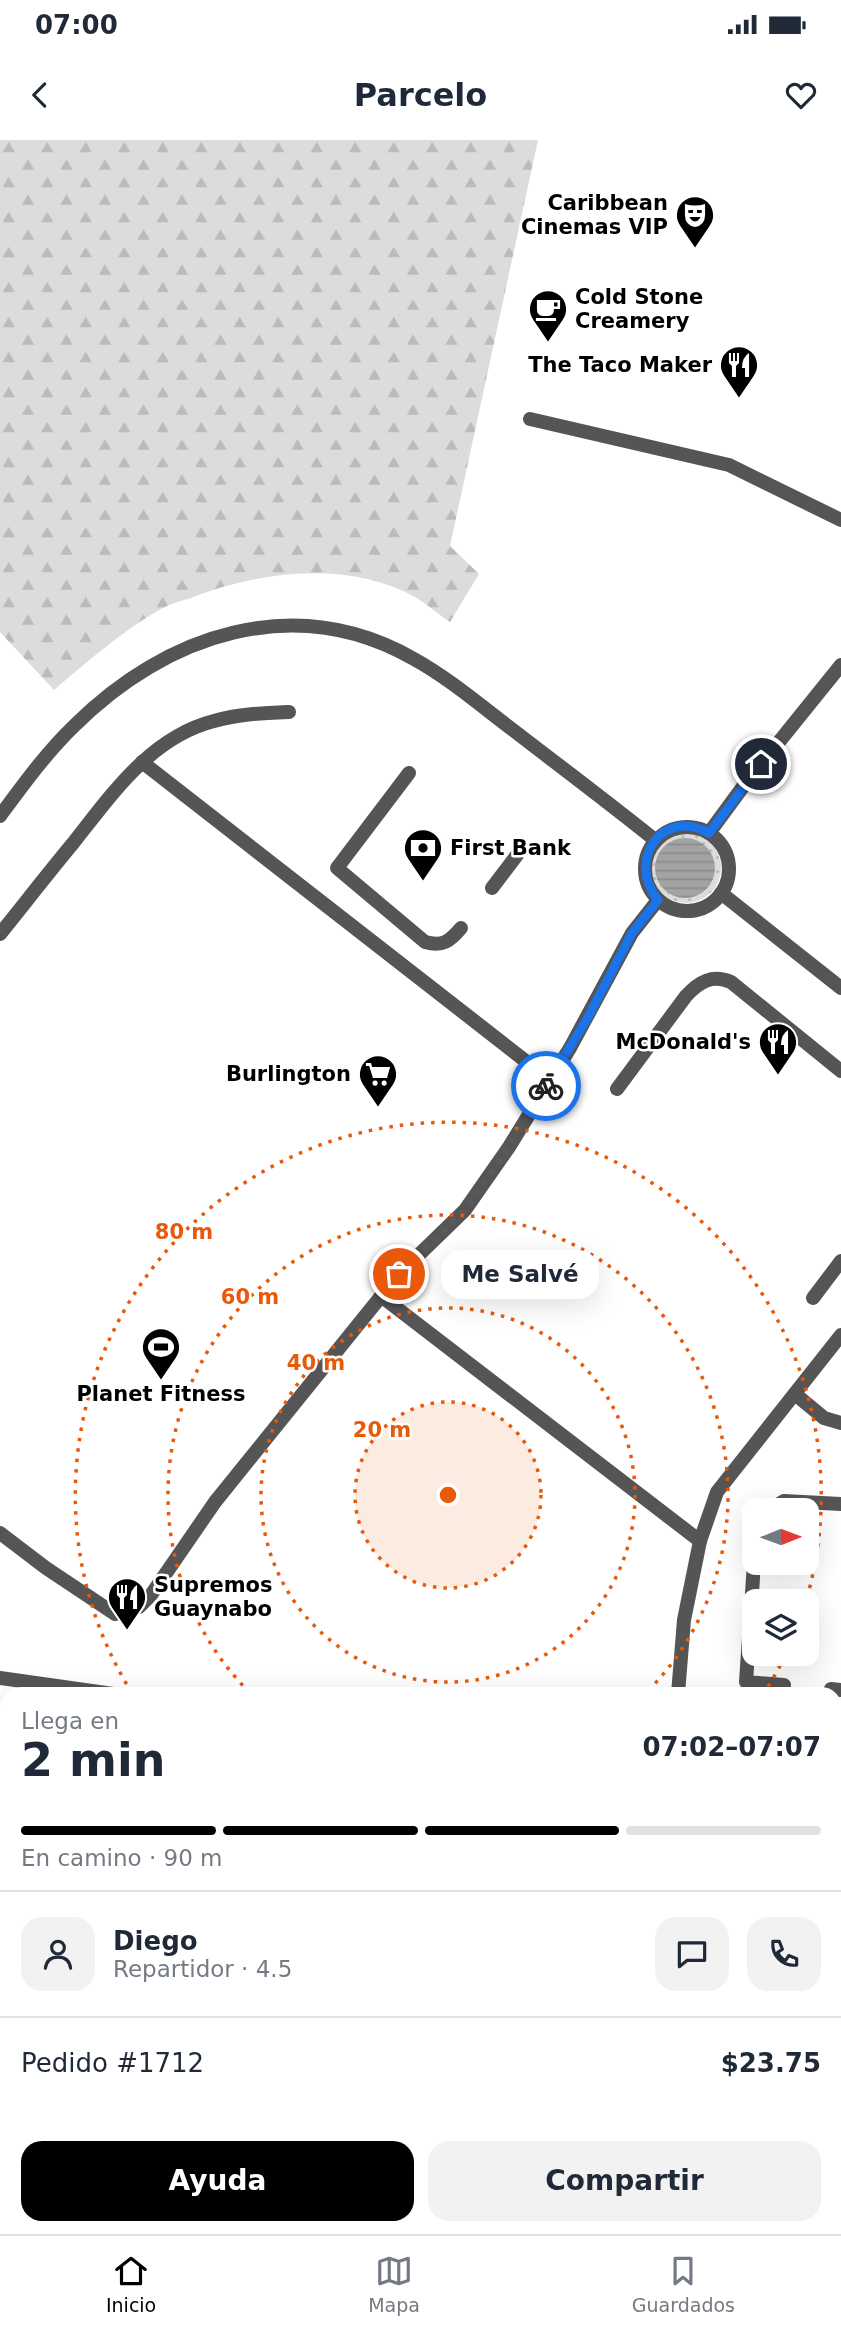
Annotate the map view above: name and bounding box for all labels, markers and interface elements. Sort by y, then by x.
text: 07:00 [35,10,118,40]
icon: back [21,76,59,114]
text: Parcelo [354,76,487,114]
icon: heart [782,76,820,114]
place label: Caribbean Cinemas VIP [521,191,668,239]
theatre icon: Caribbean Cinemas VIP [674,194,716,249]
place label: Cold Stone Creamery [575,285,703,333]
cafe icon: Cold Stone Creamery [527,288,569,343]
restaurant icon: The Taco Maker [718,344,760,399]
place label: The Taco Maker [528,353,713,377]
pin [731,734,791,794]
icon: home [742,745,780,783]
bank icon: First Bank [402,827,444,882]
place label: First Bank [450,836,572,860]
restaurant icon: McDonald's [757,1021,799,1076]
place label: McDonald's [616,1030,751,1054]
courier [511,1051,581,1121]
supermarket icon: Burlington [357,1053,399,1108]
place label: Burlington [226,1062,351,1086]
icon: bike [527,1067,565,1105]
text: 80 m [155,1220,213,1244]
pin [369,1244,429,1304]
callout: Me Salvé [441,1250,598,1298]
icon: bag [380,1255,418,1293]
text: Me Salvé [461,1261,579,1287]
text: 60 m [221,1285,279,1309]
sports icon: Planet Fitness [140,1326,182,1381]
text: 40 m [287,1351,345,1375]
place label: Planet Fitness [76,1382,246,1406]
text: 20 m [353,1418,411,1442]
centre of rings [436,1483,460,1507]
north arrow [742,1498,819,1575]
map controls [742,1498,819,1666]
place label: Supremos Guaynabo [154,1573,273,1621]
restaurant icon: Supremos Guaynabo [106,1576,148,1631]
button: layers [742,1589,819,1666]
text: Llega en [21,1708,119,1734]
text: 07:02–07:07 [642,1732,821,1762]
text: 2 min [21,1733,165,1787]
text: En camino · 90 m [21,1845,223,1871]
button: person [21,1917,95,1991]
button: chat [655,1917,729,1991]
button: phone [747,1917,821,1991]
text: Diego [113,1926,198,1956]
text: Repartidor · 4.5 [113,1956,292,1982]
text: Pedido #1712 [21,2048,204,2078]
text: $23.75 [721,2048,821,2078]
button: Ayuda [21,2141,414,2221]
button: Compartir [428,2141,821,2221]
tab: Inicio [106,2252,156,2316]
tab: Mapa [368,2252,420,2316]
tab: Guardados [632,2252,735,2316]

